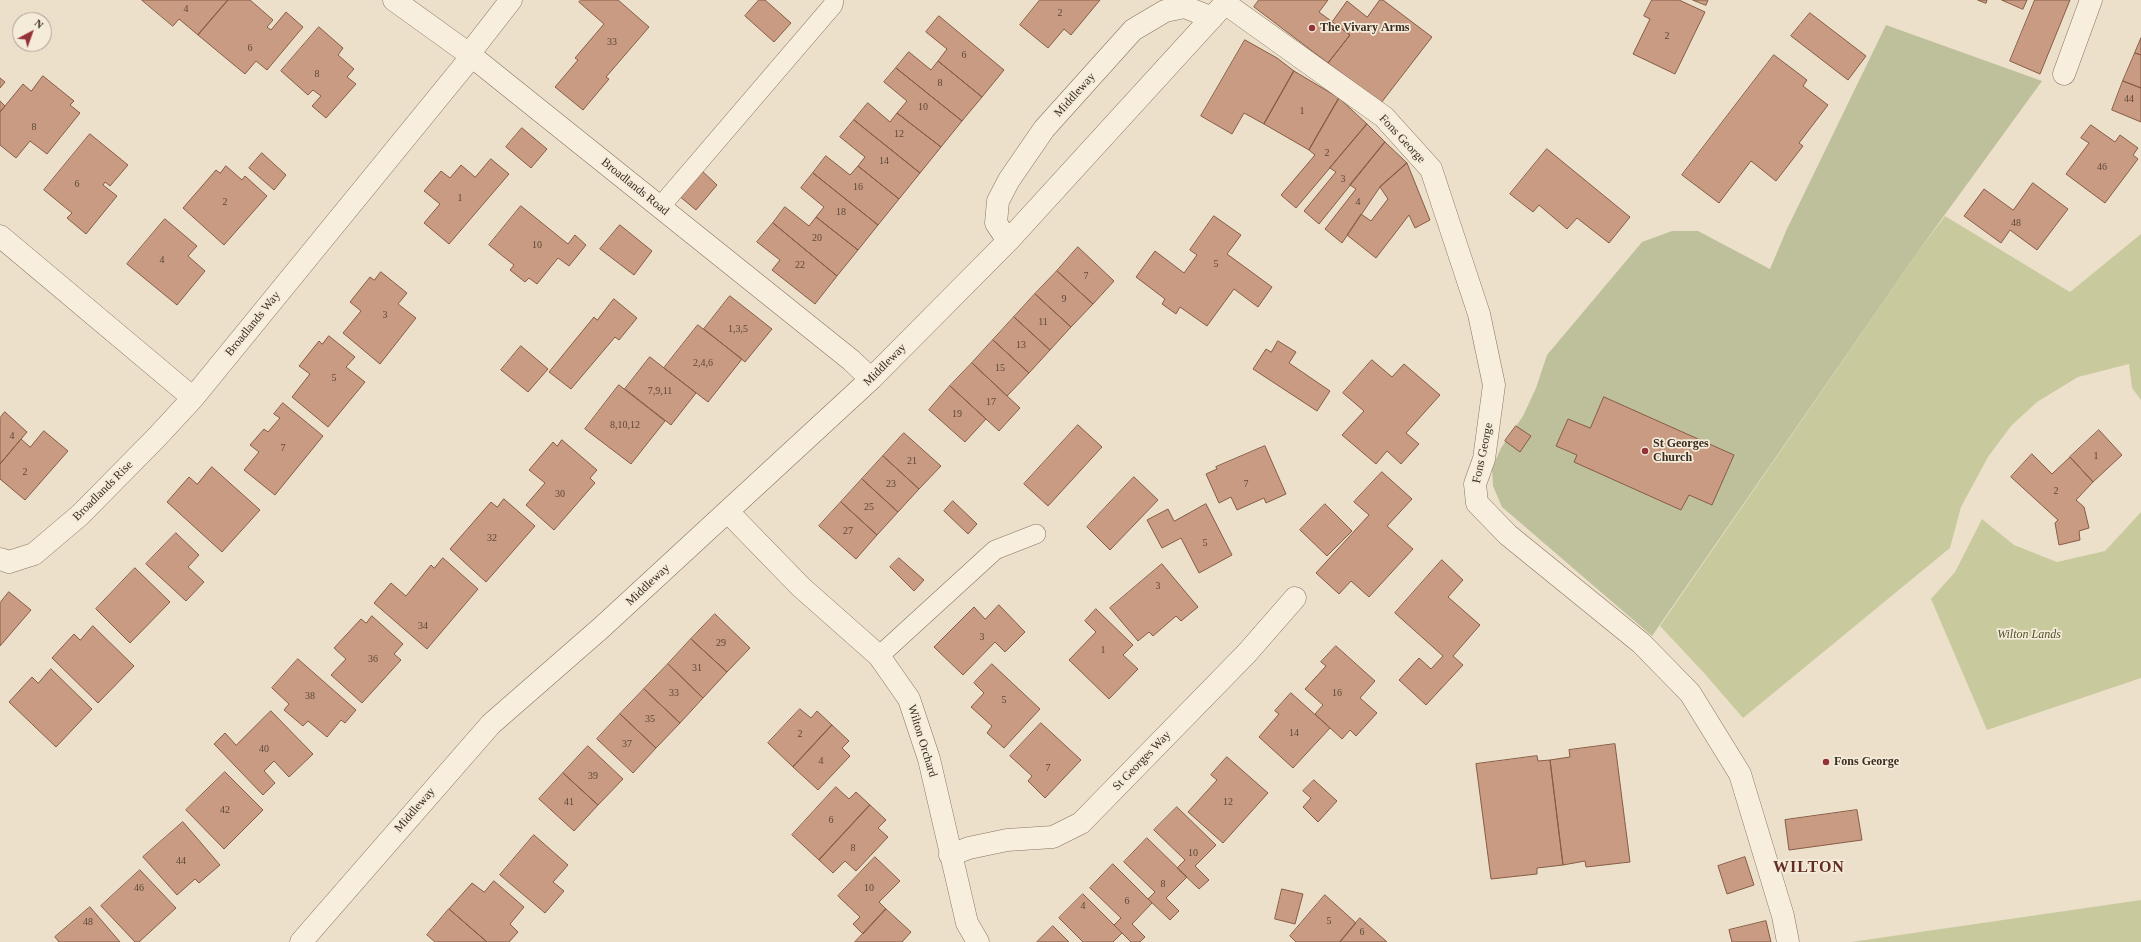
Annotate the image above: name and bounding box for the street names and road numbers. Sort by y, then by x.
street label: Middleway [1051,70,1099,120]
street label: Fons George [1376,112,1428,166]
street label: Broadlands Road [598,155,672,219]
street label: Broadlands Way [222,289,284,359]
street label: Middleway [861,341,909,389]
street label: Fons George [1470,421,1496,485]
street label: Broadlands Rise [70,458,136,524]
street label: Middleway [623,561,673,609]
street label: Wilton Orchard [904,703,940,779]
street label: St Georges Way [1110,728,1174,794]
street label: Middleway [392,785,438,835]

